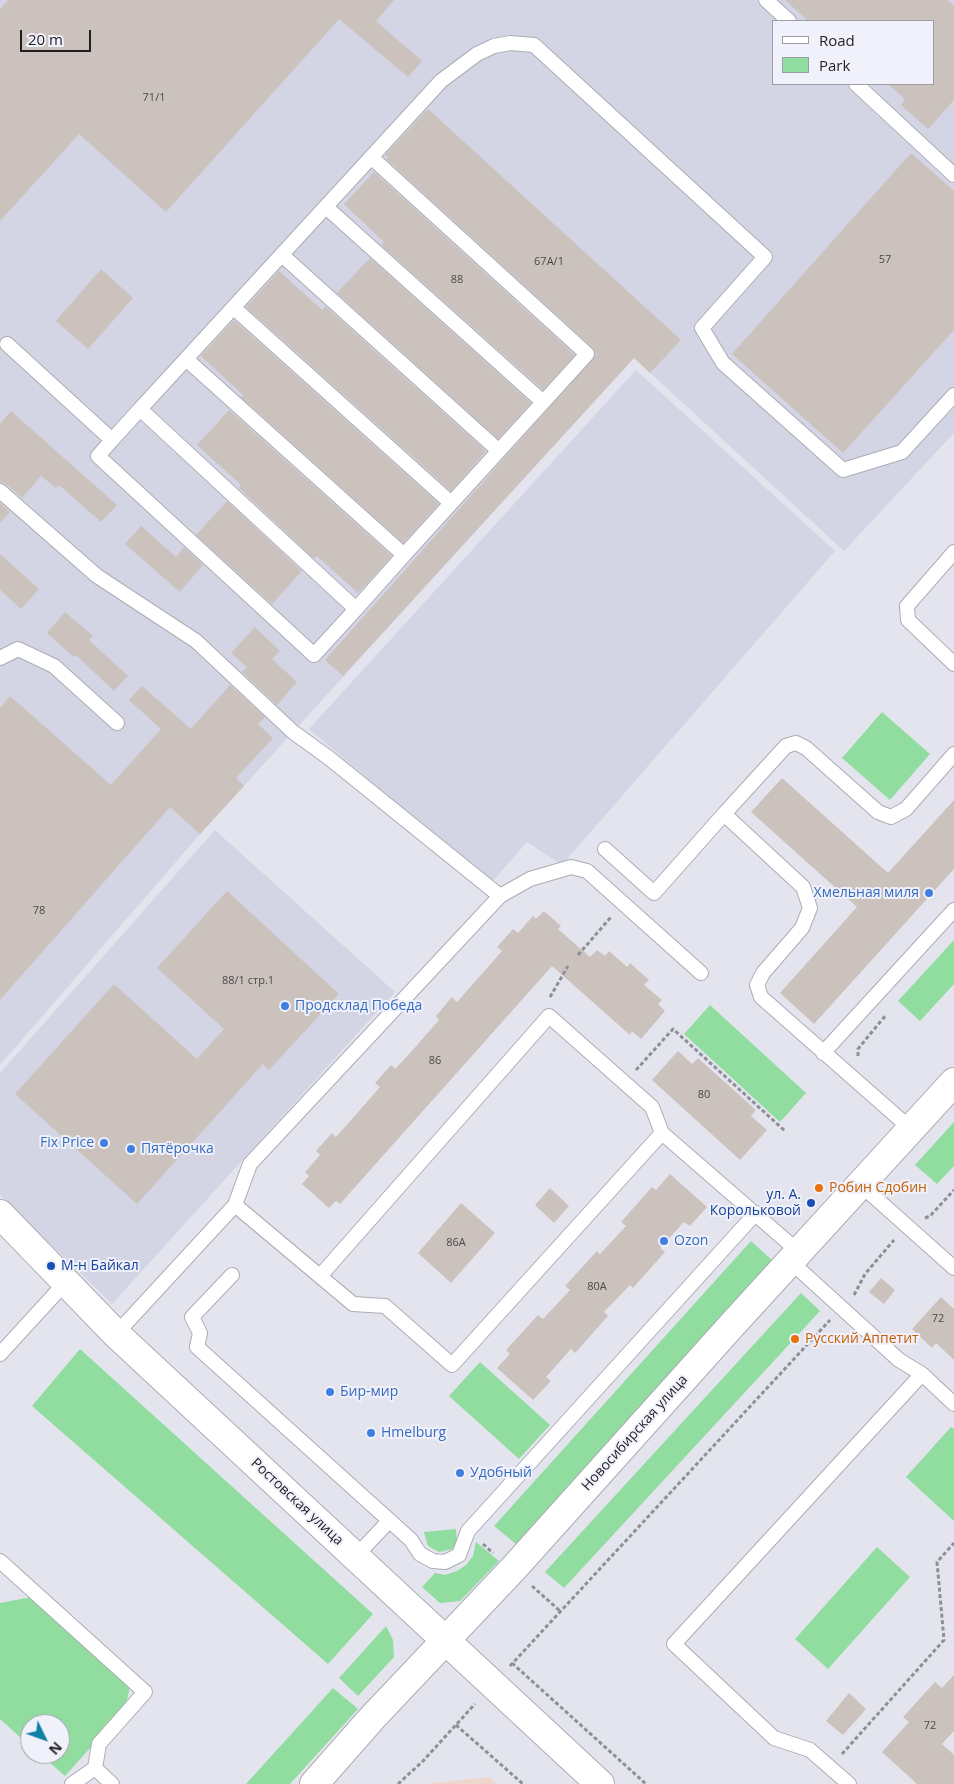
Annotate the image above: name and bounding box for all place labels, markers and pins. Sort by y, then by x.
place label: Хмельная миля [814,885,919,901]
marker: Хмельная миля [923,887,935,899]
place label: Продсклад Победа [295,998,422,1014]
marker: Продсклад Победа [279,1000,291,1012]
place label: Fix Price [40,1135,94,1151]
marker: Fix Price [98,1137,110,1149]
place label: Пятёрочка [141,1141,214,1157]
marker: Пятёрочка [125,1143,137,1155]
place label: Робин Сдобин [829,1180,927,1196]
marker: Робин Сдобин [813,1182,825,1194]
place label: ул. А. Корольковой [710,1187,801,1220]
marker: ул. А. Корольковой [805,1197,817,1209]
place label: Ozon [674,1233,708,1249]
marker: Ozon [658,1235,670,1247]
place label: М-н Байкал [61,1258,139,1274]
marker: М-н Байкал [45,1260,57,1272]
place label: Русский Аппетит [805,1331,919,1347]
marker: Русский Аппетит [789,1333,801,1345]
place label: Бир-мир [340,1384,398,1400]
marker: Бир-мир [324,1386,336,1398]
place label: Hmelburg [381,1425,446,1441]
marker: Hmelburg [365,1427,377,1439]
place label: Удобный [470,1465,532,1481]
marker: Удобный [454,1467,466,1479]

